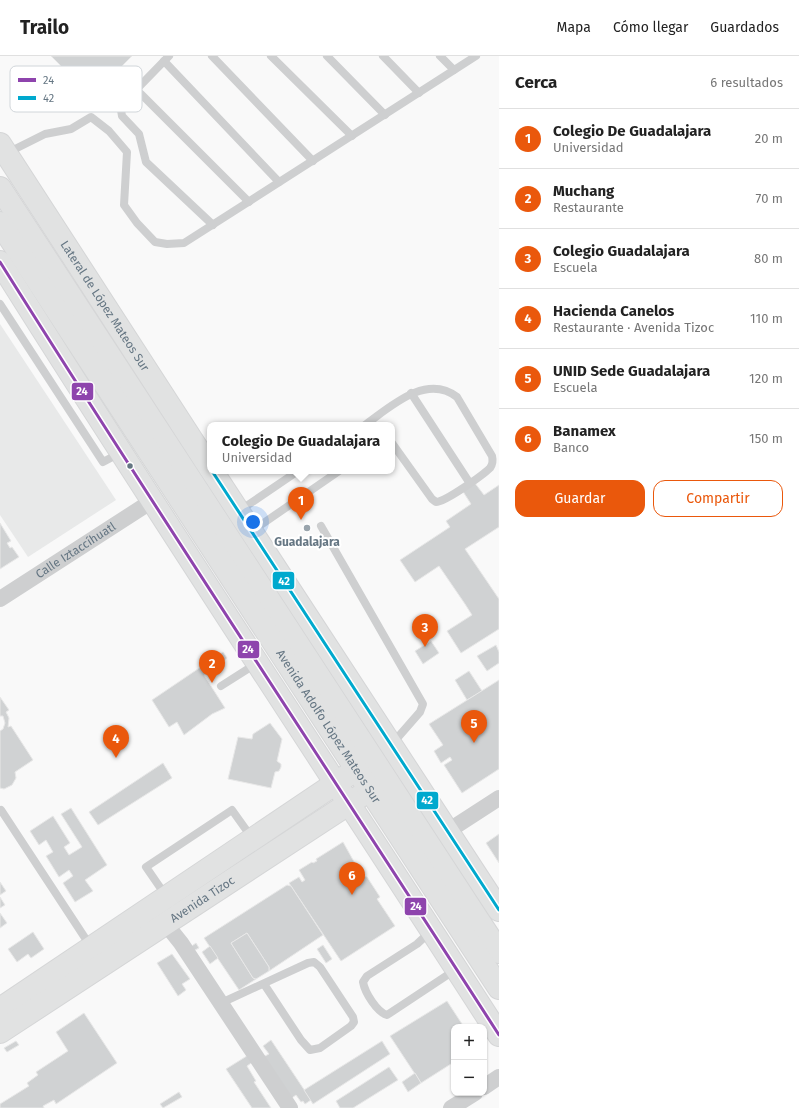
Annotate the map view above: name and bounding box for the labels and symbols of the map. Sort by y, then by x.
legend [10,66,142,112]
text: 24 [43,74,54,87]
text: 42 [43,92,54,105]
street label: Lateral de López Mateos Sur [58,238,153,374]
line badge: 24 [71,382,94,401]
text: 24 [76,385,88,398]
unlabelled marker [125,461,135,471]
pin: 1 [288,487,314,520]
your location [243,512,263,532]
street label: Calle Iztaccíhuatl [33,519,119,581]
marker: Guadalajara [302,523,312,533]
place label: Guadalajara [274,535,340,549]
line badge: 42 [272,571,295,590]
text: 42 [278,575,290,588]
pin: 3 [412,614,438,647]
line badge: 24 [237,640,260,659]
text: 24 [242,643,254,656]
street label: Avenida Adolfo López Mateos Sur [273,647,384,806]
pin: 2 [199,650,225,683]
pin: 5 [461,710,487,743]
pin: 4 [103,725,129,758]
line badge: 42 [416,791,439,810]
text: 42 [421,794,433,807]
pin: 6 [339,862,365,895]
street label: Avenida Tizoc [168,873,238,926]
line badge: 24 [404,897,427,916]
text: 24 [410,900,422,913]

